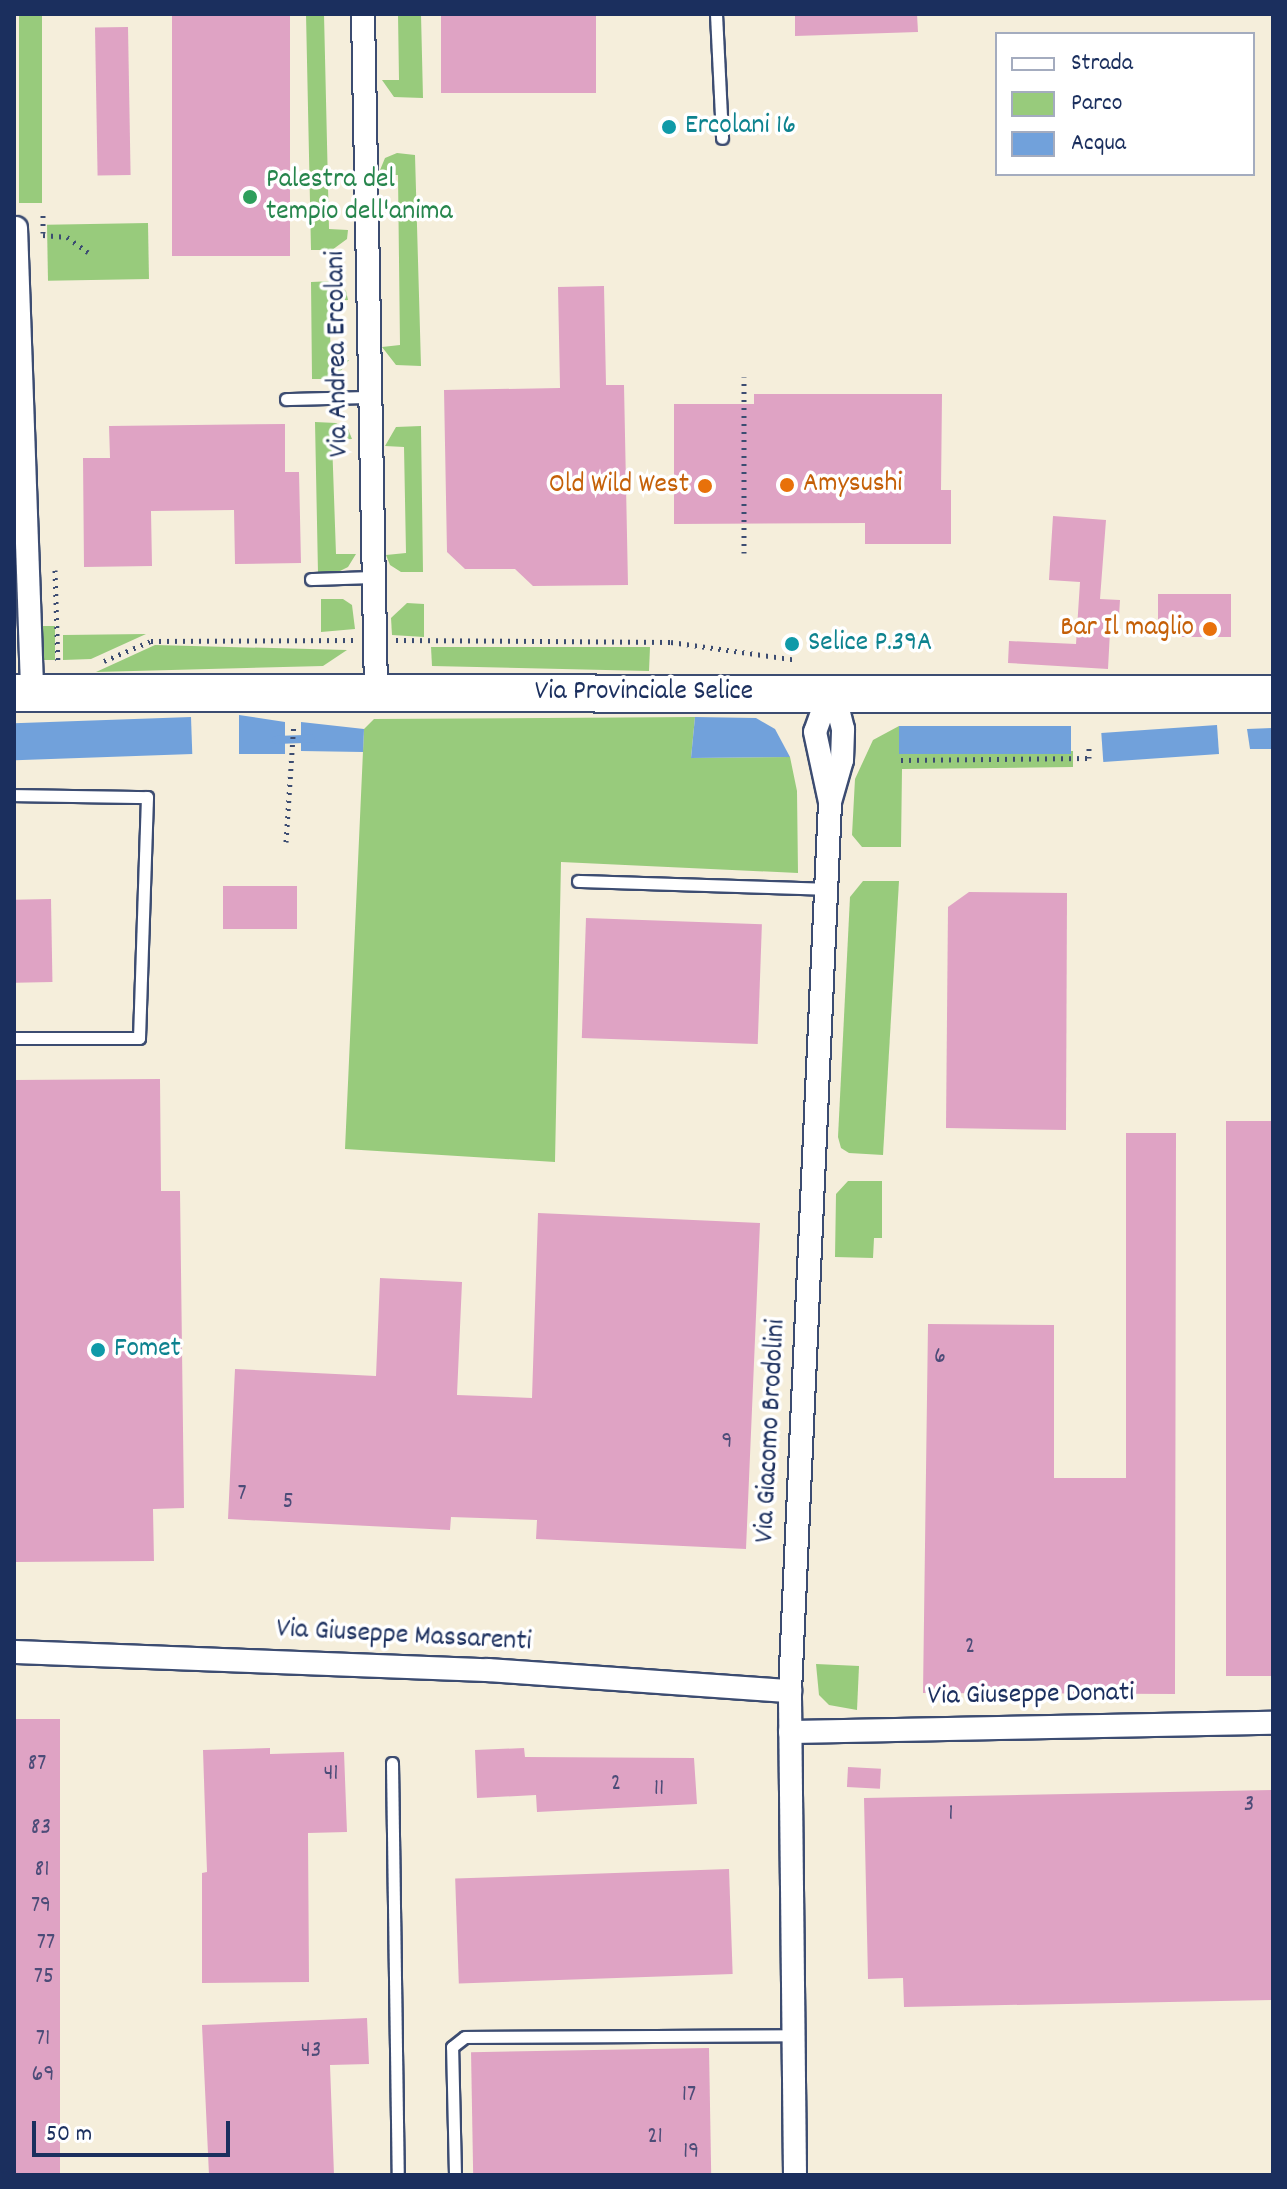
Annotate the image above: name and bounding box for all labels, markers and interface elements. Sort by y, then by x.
legend [995,32,1255,176]
text: Strada [1071,47,1133,81]
text: Parco [1071,87,1122,121]
place label: Ercolani 16 [685,110,796,144]
marker: Ercolani 16 [660,118,678,136]
text: Acqua [1071,127,1126,161]
place label: Palestra del tempio dell'anima [266,164,453,230]
marker: Palestra del tempio dell'anima [241,188,259,206]
street label: Via Andrea Ercolani [320,251,358,457]
place label: Amysushi [803,468,902,502]
place label: Old Wild West [549,469,689,503]
marker: Amysushi [778,476,796,494]
marker: Old Wild West [696,477,714,495]
place label: Bar Il maglio [1060,612,1194,646]
marker: Bar Il maglio [1201,620,1219,638]
place label: Selice P.39A [808,627,932,661]
marker: Selice P.39A [783,635,801,653]
street label: Via Provinciale Selice [535,676,753,710]
street label: Via Giacomo Brodolini [749,1318,795,1544]
place label: Fomet [114,1333,181,1367]
marker: Fomet [89,1341,107,1359]
house number: 6 [934,1344,946,1372]
house number: 9 [722,1429,732,1457]
house number: 7 [237,1481,247,1509]
house number: 5 [282,1489,294,1517]
street label: Via Giuseppe Massarenti [276,1614,532,1660]
house number: 2 [965,1634,975,1662]
street label: Via Giuseppe Donati [927,1677,1135,1715]
house number: 87 [28,1751,46,1779]
house number: 41 [323,1761,339,1789]
house number: 2 [611,1771,621,1799]
house number: 11 [654,1776,664,1804]
house number: 3 [1244,1792,1254,1820]
house number: 1 [948,1801,954,1829]
house number: 83 [31,1815,51,1843]
house number: 81 [35,1857,49,1885]
house number: 79 [31,1893,51,1921]
house number: 77 [37,1930,55,1958]
house number: 75 [34,1964,54,1992]
house number: 71 [36,2026,50,2054]
house number: 43 [301,2038,321,2066]
house number: 69 [32,2062,54,2090]
house number: 17 [682,2082,696,2110]
scale bar [36,2105,234,2155]
text: 50 m [46,2118,92,2152]
house number: 21 [647,2124,663,2152]
house number: 19 [683,2139,699,2167]

